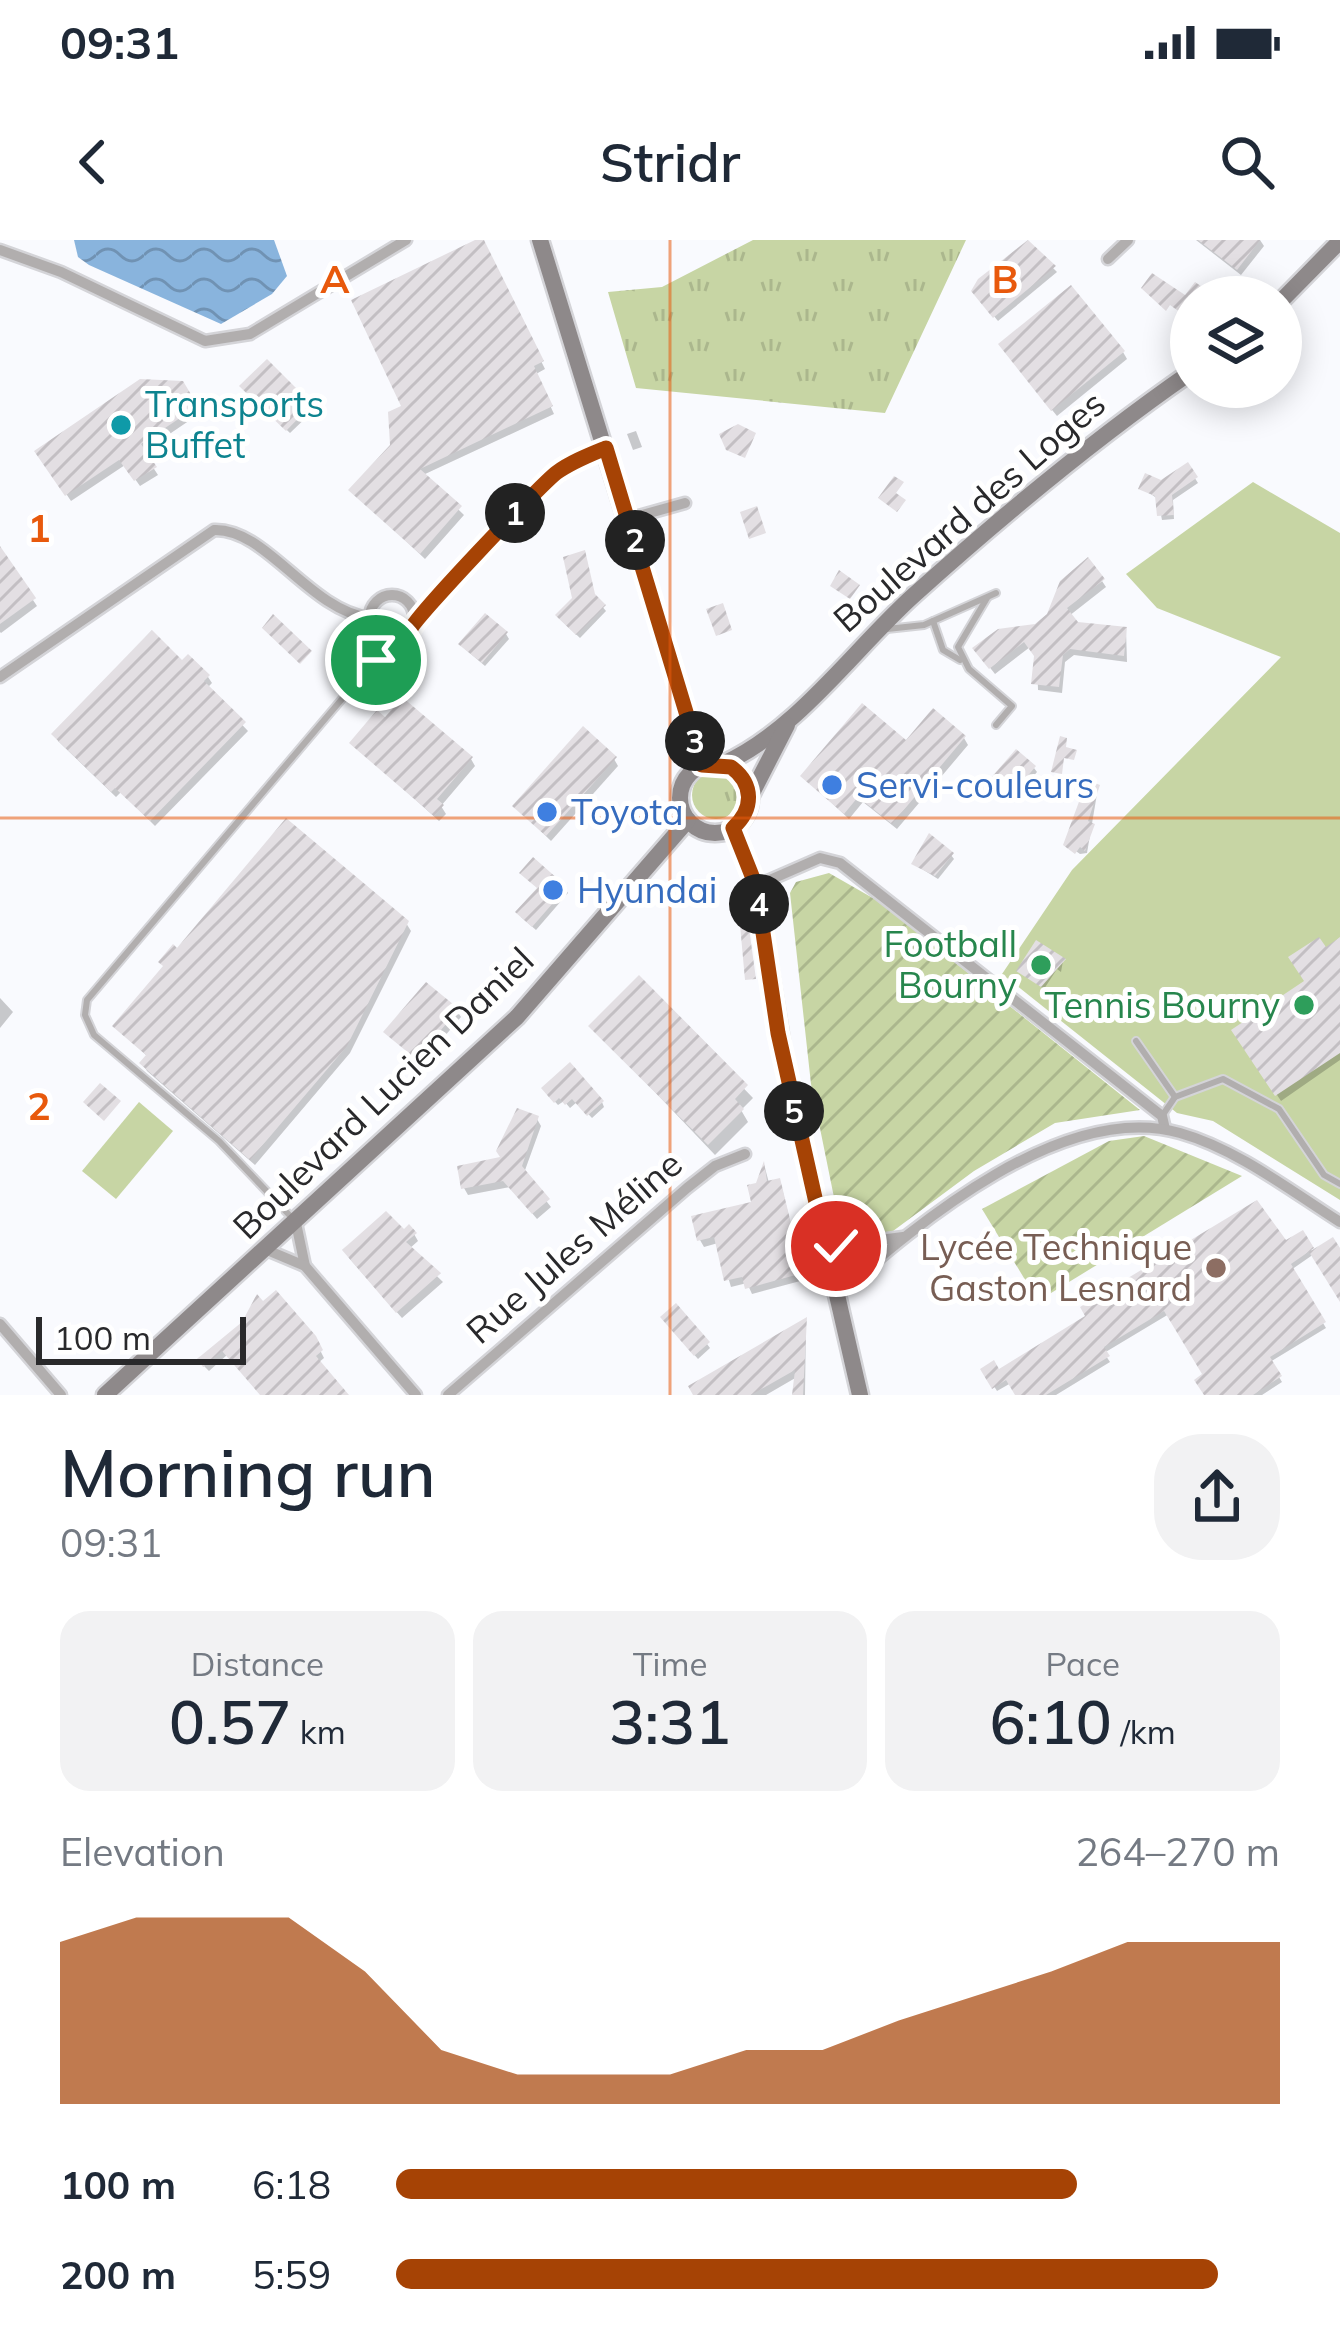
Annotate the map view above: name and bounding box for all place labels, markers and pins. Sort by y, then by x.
place label: Transports Buffet [145,381,324,467]
marker: Transports Buffet [108,412,134,438]
pin: 1 [485,483,545,543]
pin: 2 [605,510,665,570]
pin [325,609,427,711]
pin: 3 [665,711,725,771]
place label: Servi-couleurs [856,762,1094,807]
marker: Servi-couleurs [819,772,845,798]
place label: Toyota [571,789,684,834]
marker: Toyota [534,799,560,825]
place label: Hyundai [577,867,717,912]
pin: 4 [729,874,789,934]
marker: Hyundai [540,877,566,903]
place label: Football Bourny [884,921,1017,1007]
marker: Football Bourny [1028,952,1054,978]
place label: Tennis Bourny [1045,982,1280,1027]
marker: Tennis Bourny [1291,992,1317,1018]
pin: 5 [764,1081,824,1141]
pin [785,1195,887,1297]
place label: Lycée Technique Gaston Lesnard [920,1224,1192,1310]
marker: Lycée Technique Gaston Lesnard [1203,1255,1229,1281]

